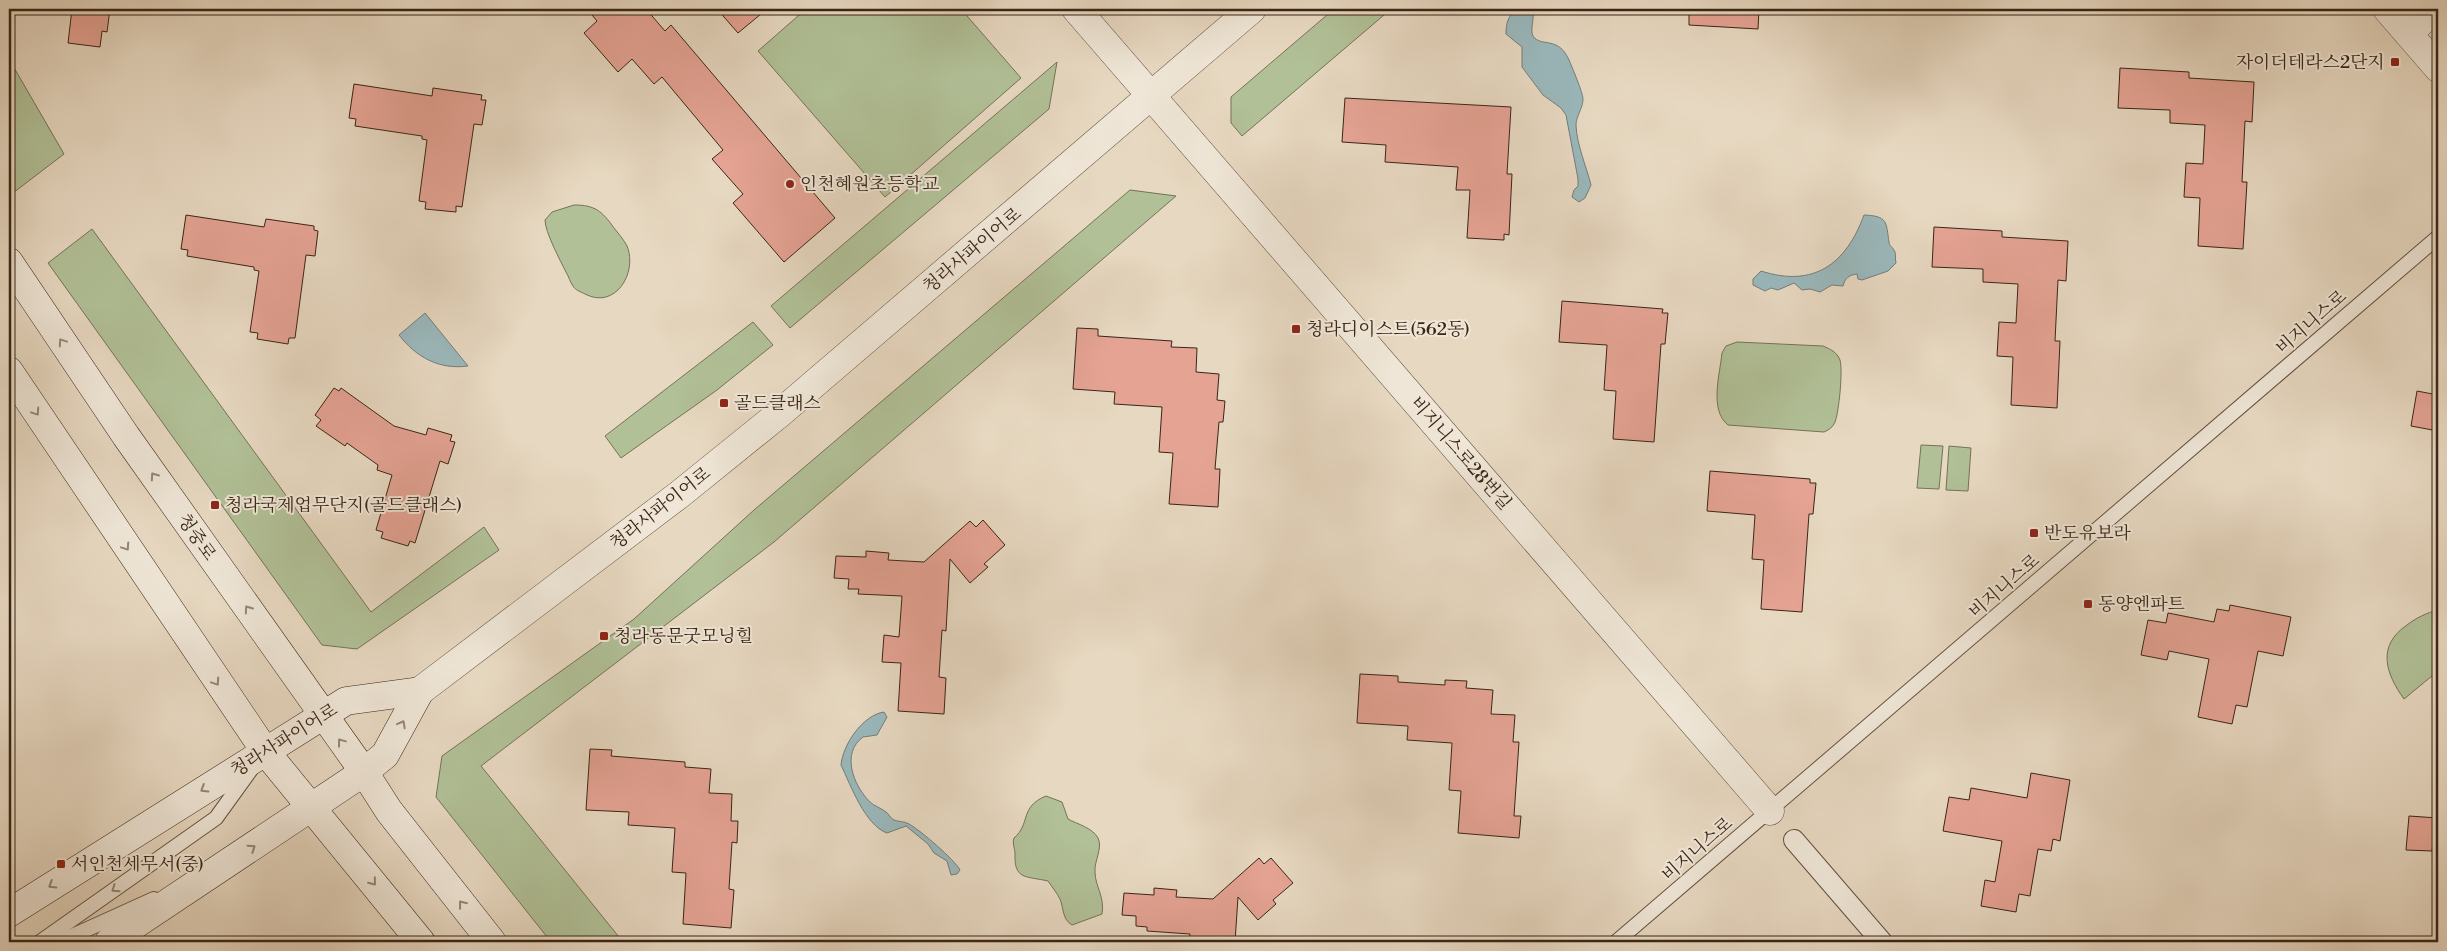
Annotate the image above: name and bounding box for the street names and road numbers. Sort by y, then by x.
street label: 청라사파이어로 [918,202,1026,298]
street label: 비지니스로 [2271,285,2352,360]
street label: 비지니스로28번길 [1405,392,1516,515]
street label: 청라사파이어로 [605,462,715,555]
street label: 청중로 [172,509,221,565]
street label: 비지니스로 [1964,549,2045,624]
street label: 청라사파이어로 [227,698,342,782]
street label: 비지니스로 [1657,812,1738,887]

